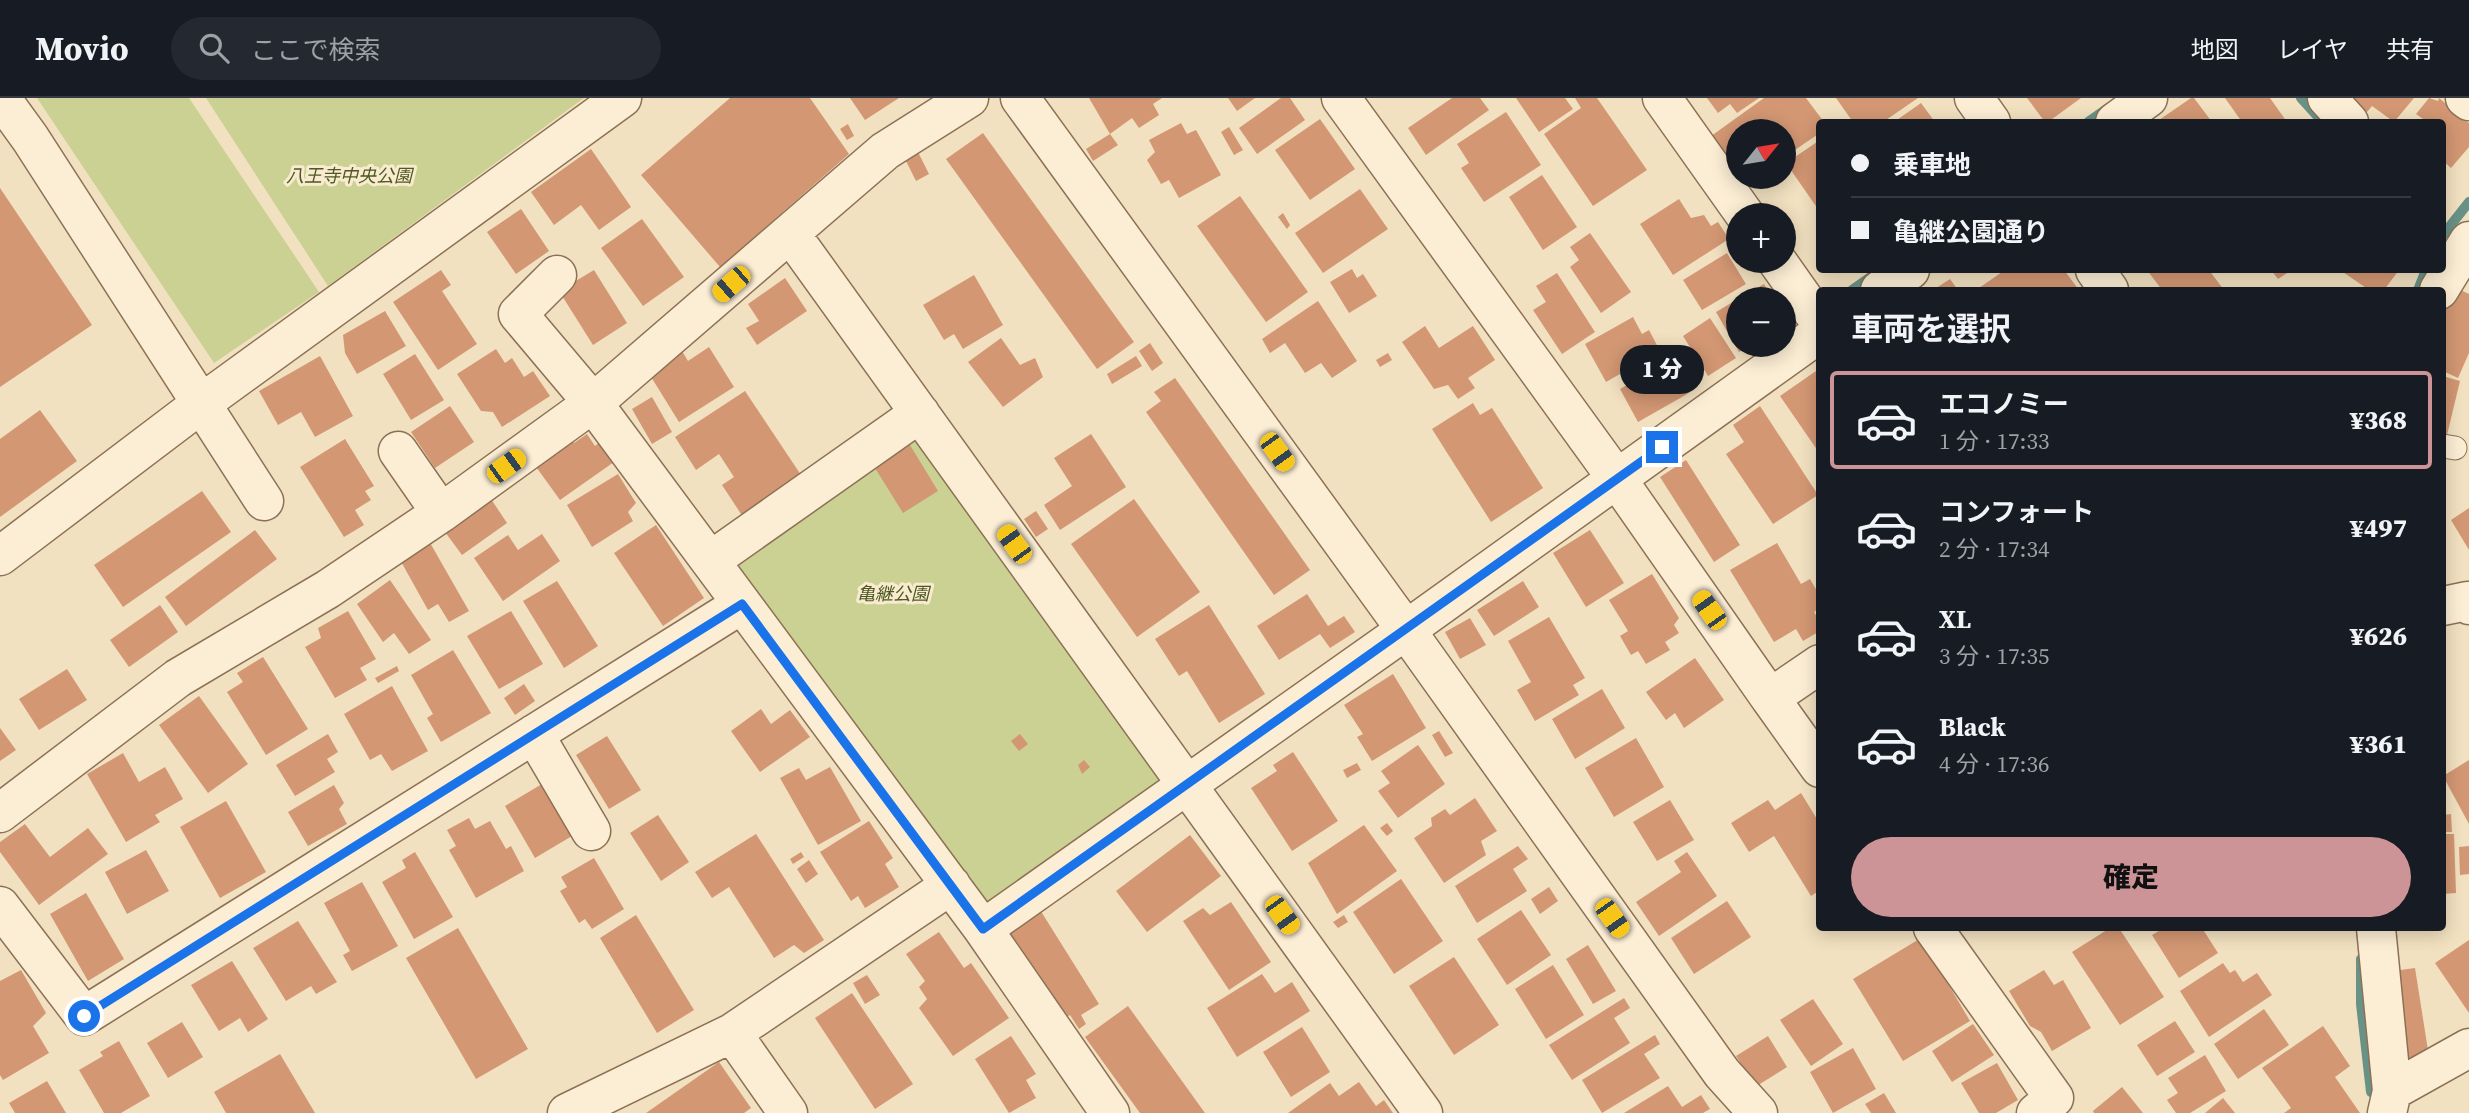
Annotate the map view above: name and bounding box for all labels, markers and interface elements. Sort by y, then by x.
search box [171,17,661,80]
text: Movio [35,26,129,71]
icon: search [195,29,233,67]
text: ここで検索 [251,32,381,68]
text: 地図 [2191,33,2239,66]
text: レイヤ [2277,33,2348,66]
text: 共有 [2386,33,2434,66]
north arrow [1726,119,1796,189]
map controls [1726,119,1796,357]
text: 乗車地 [1893,147,1971,183]
park label: 八王寺中央公園 [286,163,415,188]
button: + [1726,203,1796,273]
text: 亀継公園通り [1893,214,2049,250]
car [709,262,754,306]
button: − [1726,287,1796,357]
text: 車両を選択 [1851,307,2011,351]
callout: 1 分 [1620,345,1704,394]
text: 1 分 [1642,353,1682,385]
text: エコノミー [1939,386,2069,422]
icon: car [1855,389,1918,452]
text: ¥368 [2350,402,2407,438]
text: 1 分 · 17:33 [1939,425,2049,457]
car [1257,429,1298,475]
route end [1646,431,1678,463]
car [483,445,530,487]
text: コンフォート [1939,494,2094,530]
icon: car [1855,497,1918,560]
text: ¥497 [2350,510,2407,546]
car [994,521,1035,567]
text: 2 分 · 17:34 [1939,533,2049,565]
park label: 亀継公園 [857,581,932,606]
car [1689,587,1730,633]
text: XL [1939,601,1971,637]
icon: car [1855,605,1918,668]
text: ¥626 [2350,618,2407,654]
text: 3 分 · 17:35 [1939,640,2049,672]
text: Black [1939,709,2006,745]
icon: car [1855,713,1918,776]
text: ¥361 [2350,726,2407,762]
text: 4 分 · 17:36 [1939,748,2049,780]
button: 確定 [1851,837,2411,917]
car [1262,892,1303,938]
car [1592,895,1633,941]
route start [68,1000,100,1032]

